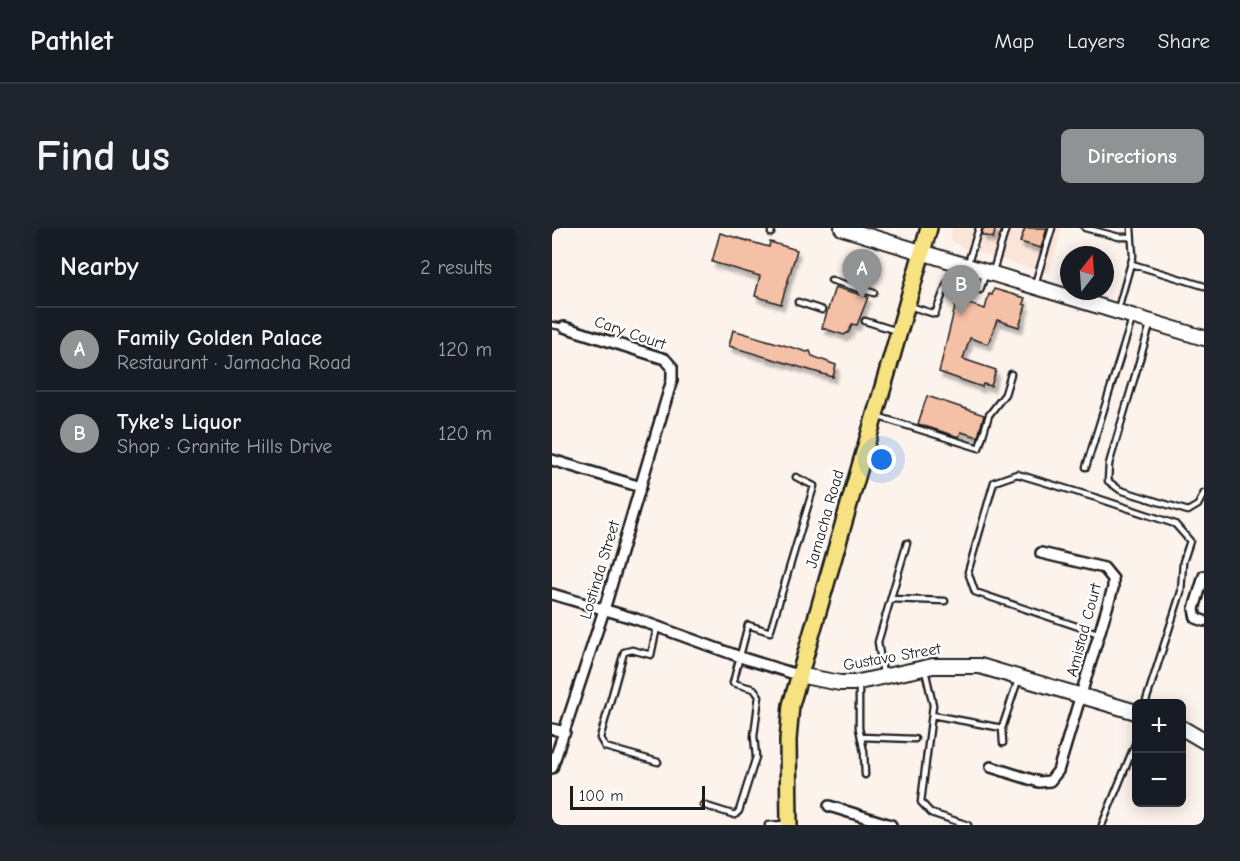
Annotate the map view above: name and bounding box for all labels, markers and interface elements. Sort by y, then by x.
text: Pathlet [30,25,113,57]
text: Map [995,29,1034,53]
text: Layers [1067,29,1125,53]
text: Share [1158,29,1210,53]
button: Directions [1061,129,1204,183]
text: Find us [36,132,170,181]
north arrow [1060,246,1114,300]
pin: A [842,250,882,299]
text: Nearby [60,252,139,282]
text: 2 results [420,256,492,279]
pin: B [942,266,980,315]
street label: Cary Court [592,312,668,354]
text: Family Golden Palace [117,325,322,351]
text: A [74,338,85,361]
text: 120 m [438,338,492,361]
text: Restaurant · Jamacha Road [117,351,351,374]
text: Tyke's Liquor [117,409,241,435]
text: B [73,422,86,445]
text: 120 m [438,422,492,445]
text: Shop · Granite Hills Drive [117,435,332,458]
your location [867,445,896,474]
street label: Jamacha Road [802,468,848,570]
street label: Lostinda Street [576,518,624,621]
street label: Amistad Court [1063,581,1105,679]
street label: Gustavo Street [842,639,943,674]
map controls [1132,699,1186,807]
button: + [1132,699,1186,753]
button: − [1132,753,1186,807]
scale bar [570,783,705,810]
text: 100 m [579,787,623,805]

